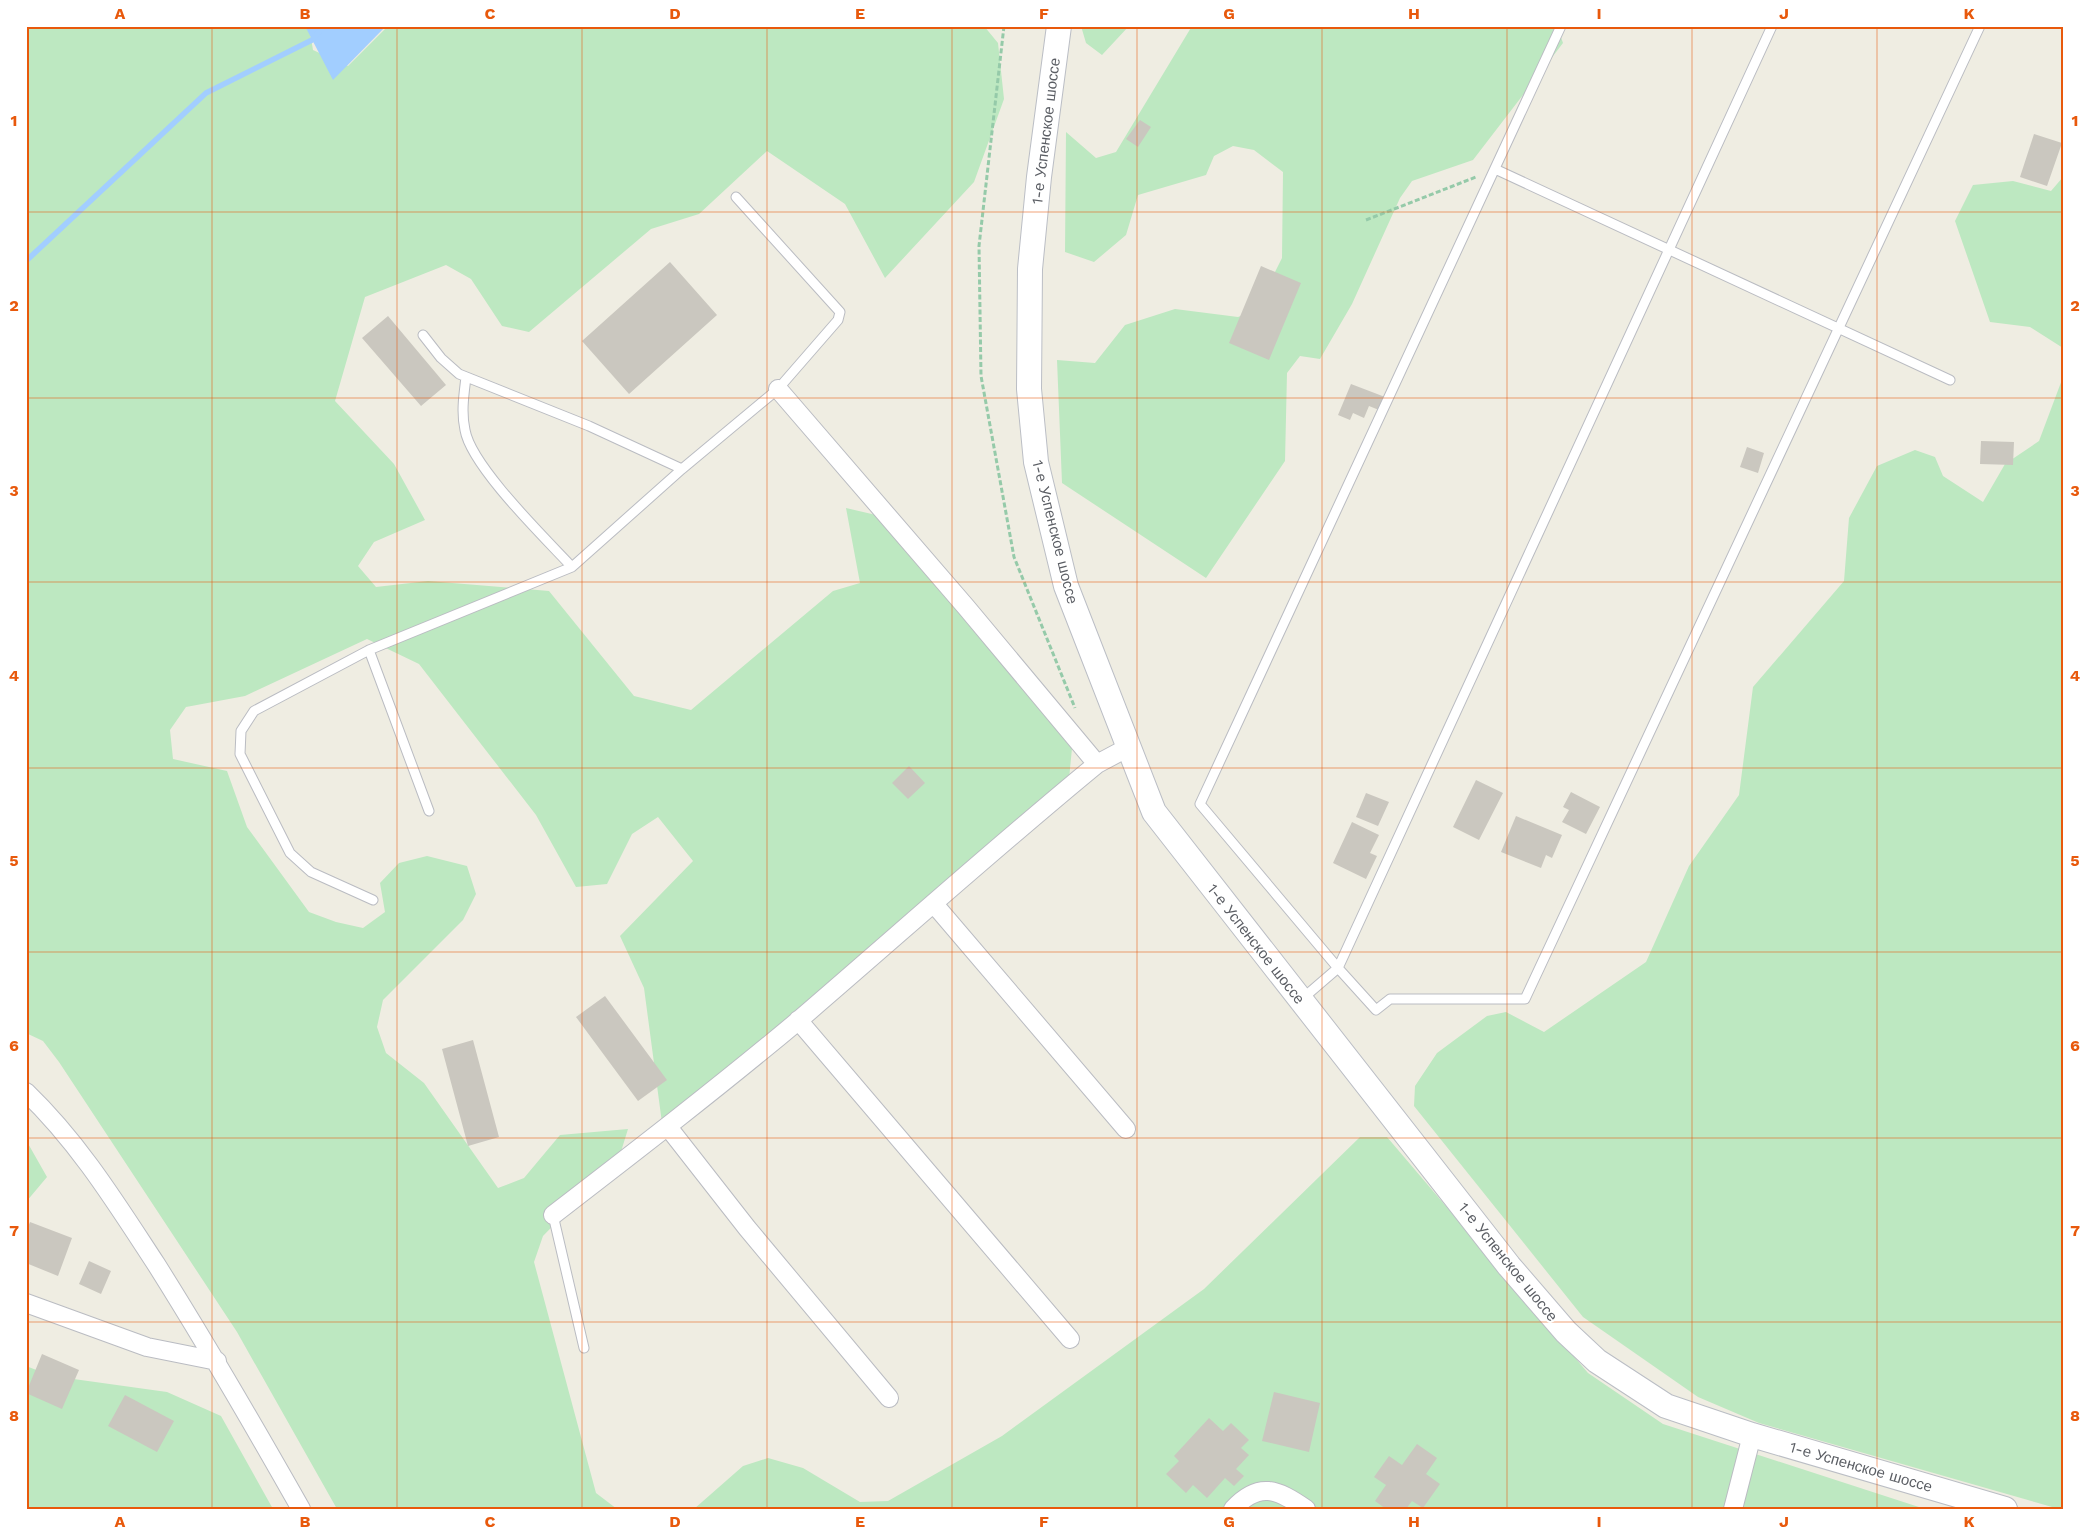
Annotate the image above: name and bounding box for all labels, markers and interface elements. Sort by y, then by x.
text: A [115,4,126,23]
text: B [300,4,311,23]
text: C [485,4,496,23]
text: D [669,4,681,23]
text: E [855,4,865,23]
text: F [1039,4,1049,23]
text: G [1223,4,1235,23]
text: H [1408,4,1420,23]
text: I [1596,4,1602,23]
text: J [1779,4,1789,23]
text: K [1963,4,1975,23]
street label: 1-е Успенское шоссе [1028,57,1064,205]
text: 1 [11,111,17,130]
text: 1 [2072,111,2078,130]
text: 2 [9,296,19,315]
text: 2 [2070,296,2080,315]
street label: 1-е Успенское шоссе [1028,458,1082,606]
text: 3 [9,481,19,500]
text: 3 [2070,481,2080,500]
text: 4 [9,666,19,685]
text: 4 [2070,666,2080,685]
text: 5 [9,851,19,870]
text: 5 [2070,851,2080,870]
street label: 1-е Успенское шоссе [1204,880,1308,1008]
text: 6 [9,1036,19,1055]
text: 6 [2070,1036,2080,1055]
street label: 1-е Успенское шоссе [1455,1199,1561,1325]
text: 7 [9,1221,19,1240]
text: 7 [2070,1221,2080,1240]
text: 8 [9,1406,19,1425]
text: 8 [2070,1406,2080,1425]
street label: 1-е Успенское шоссе [1788,1438,1934,1496]
text: A [115,1512,126,1531]
text: B [300,1512,311,1531]
text: C [485,1512,496,1531]
text: D [669,1512,681,1531]
text: E [855,1512,865,1531]
text: F [1039,1512,1049,1531]
text: G [1223,1512,1235,1531]
text: H [1408,1512,1420,1531]
text: I [1596,1512,1602,1531]
text: J [1779,1512,1789,1531]
text: K [1963,1512,1975,1531]

